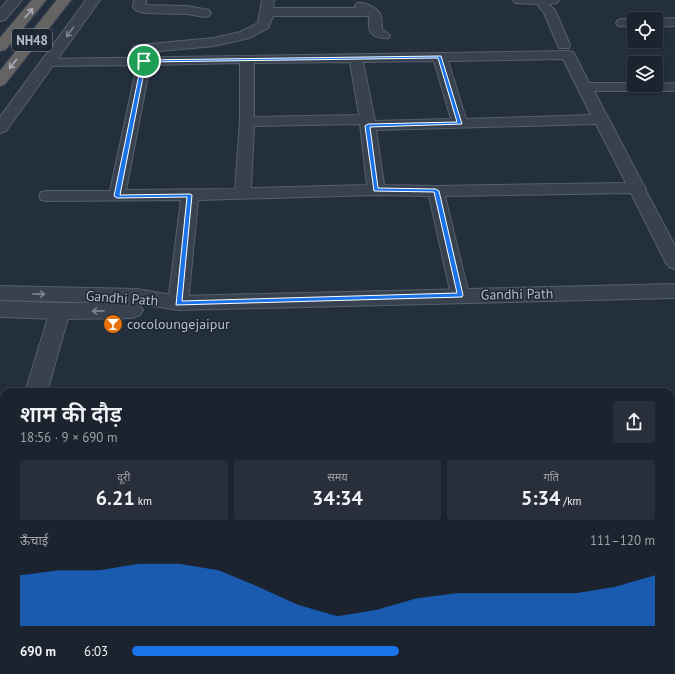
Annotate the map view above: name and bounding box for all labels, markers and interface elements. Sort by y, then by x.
one-way arrow [24,7,33,18]
map controls [627,12,663,92]
button: locate [627,12,663,48]
one-way arrow [66,26,74,37]
road number: NH48 [12,29,52,51]
pin [127,44,161,78]
icon: arrive [133,50,155,72]
button: layers [627,56,663,92]
one-way arrow [9,58,18,69]
street label: Gandhi Path [481,284,553,304]
street label: Gandhi Path [85,286,159,310]
one-way arrow [32,290,45,298]
one-way arrow [92,307,105,315]
bar icon: cocoloungejaipur [102,313,124,335]
place label: cocoloungejaipur [127,315,230,333]
text: शाम की दौड़ [20,400,122,428]
button: share [613,401,655,443]
text: 18:56 · 9 × 690 m [20,429,117,446]
text: दूरी [117,470,130,484]
text: समय [327,470,348,484]
text: गति [544,470,559,484]
text: 6.21 [96,485,135,511]
text: 34:34 [312,485,363,511]
text: 5:34 [521,485,560,511]
text: km [135,494,152,508]
text: /km [560,494,581,508]
text: ऊँचाई [20,532,48,549]
text: 111–120 m [590,532,655,549]
text: 690 m [20,643,56,660]
text: 6:03 [84,643,108,660]

